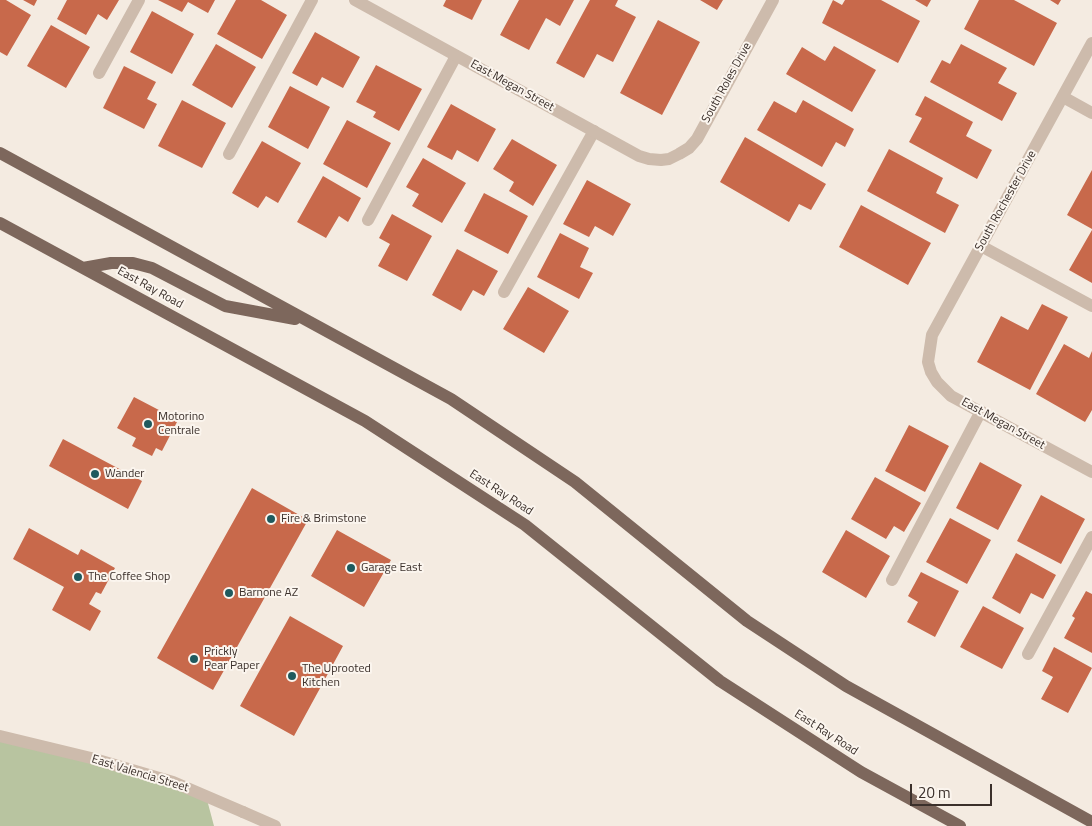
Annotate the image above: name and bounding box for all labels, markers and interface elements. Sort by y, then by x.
street label: South Roles Drive [699,40,755,126]
street label: East Megan Street [468,57,556,115]
street label: South Rochester Drive [972,148,1040,254]
street label: East Ray Road [115,264,185,312]
street label: East Megan Street [959,395,1047,453]
place label: Motorino Centrale [158,410,204,438]
marker: Motorino Centrale [142,418,154,430]
place label: Wander [105,467,144,481]
street label: East Ray Road [467,467,535,519]
marker: Wander [89,468,101,480]
place label: Fire & Brimstone [281,512,366,526]
marker: Fire & Brimstone [265,513,277,525]
place label: Garage East [361,561,422,575]
marker: Garage East [345,562,357,574]
place label: The Coffee Shop [88,570,170,584]
marker: The Coffee Shop [72,571,84,583]
place label: Barnone AZ [239,586,298,600]
marker: Barnone AZ [223,587,235,599]
place label: Prickly Pear Paper [204,645,260,673]
marker: Prickly Pear Paper [188,653,200,665]
place label: The Uprooted Kitchen [302,662,371,690]
marker: The Uprooted Kitchen [286,670,298,682]
street label: East Ray Road [792,707,860,759]
street label: East Valencia Street [90,752,190,796]
scale bar [912,774,994,806]
text: 20 m [918,781,951,804]

